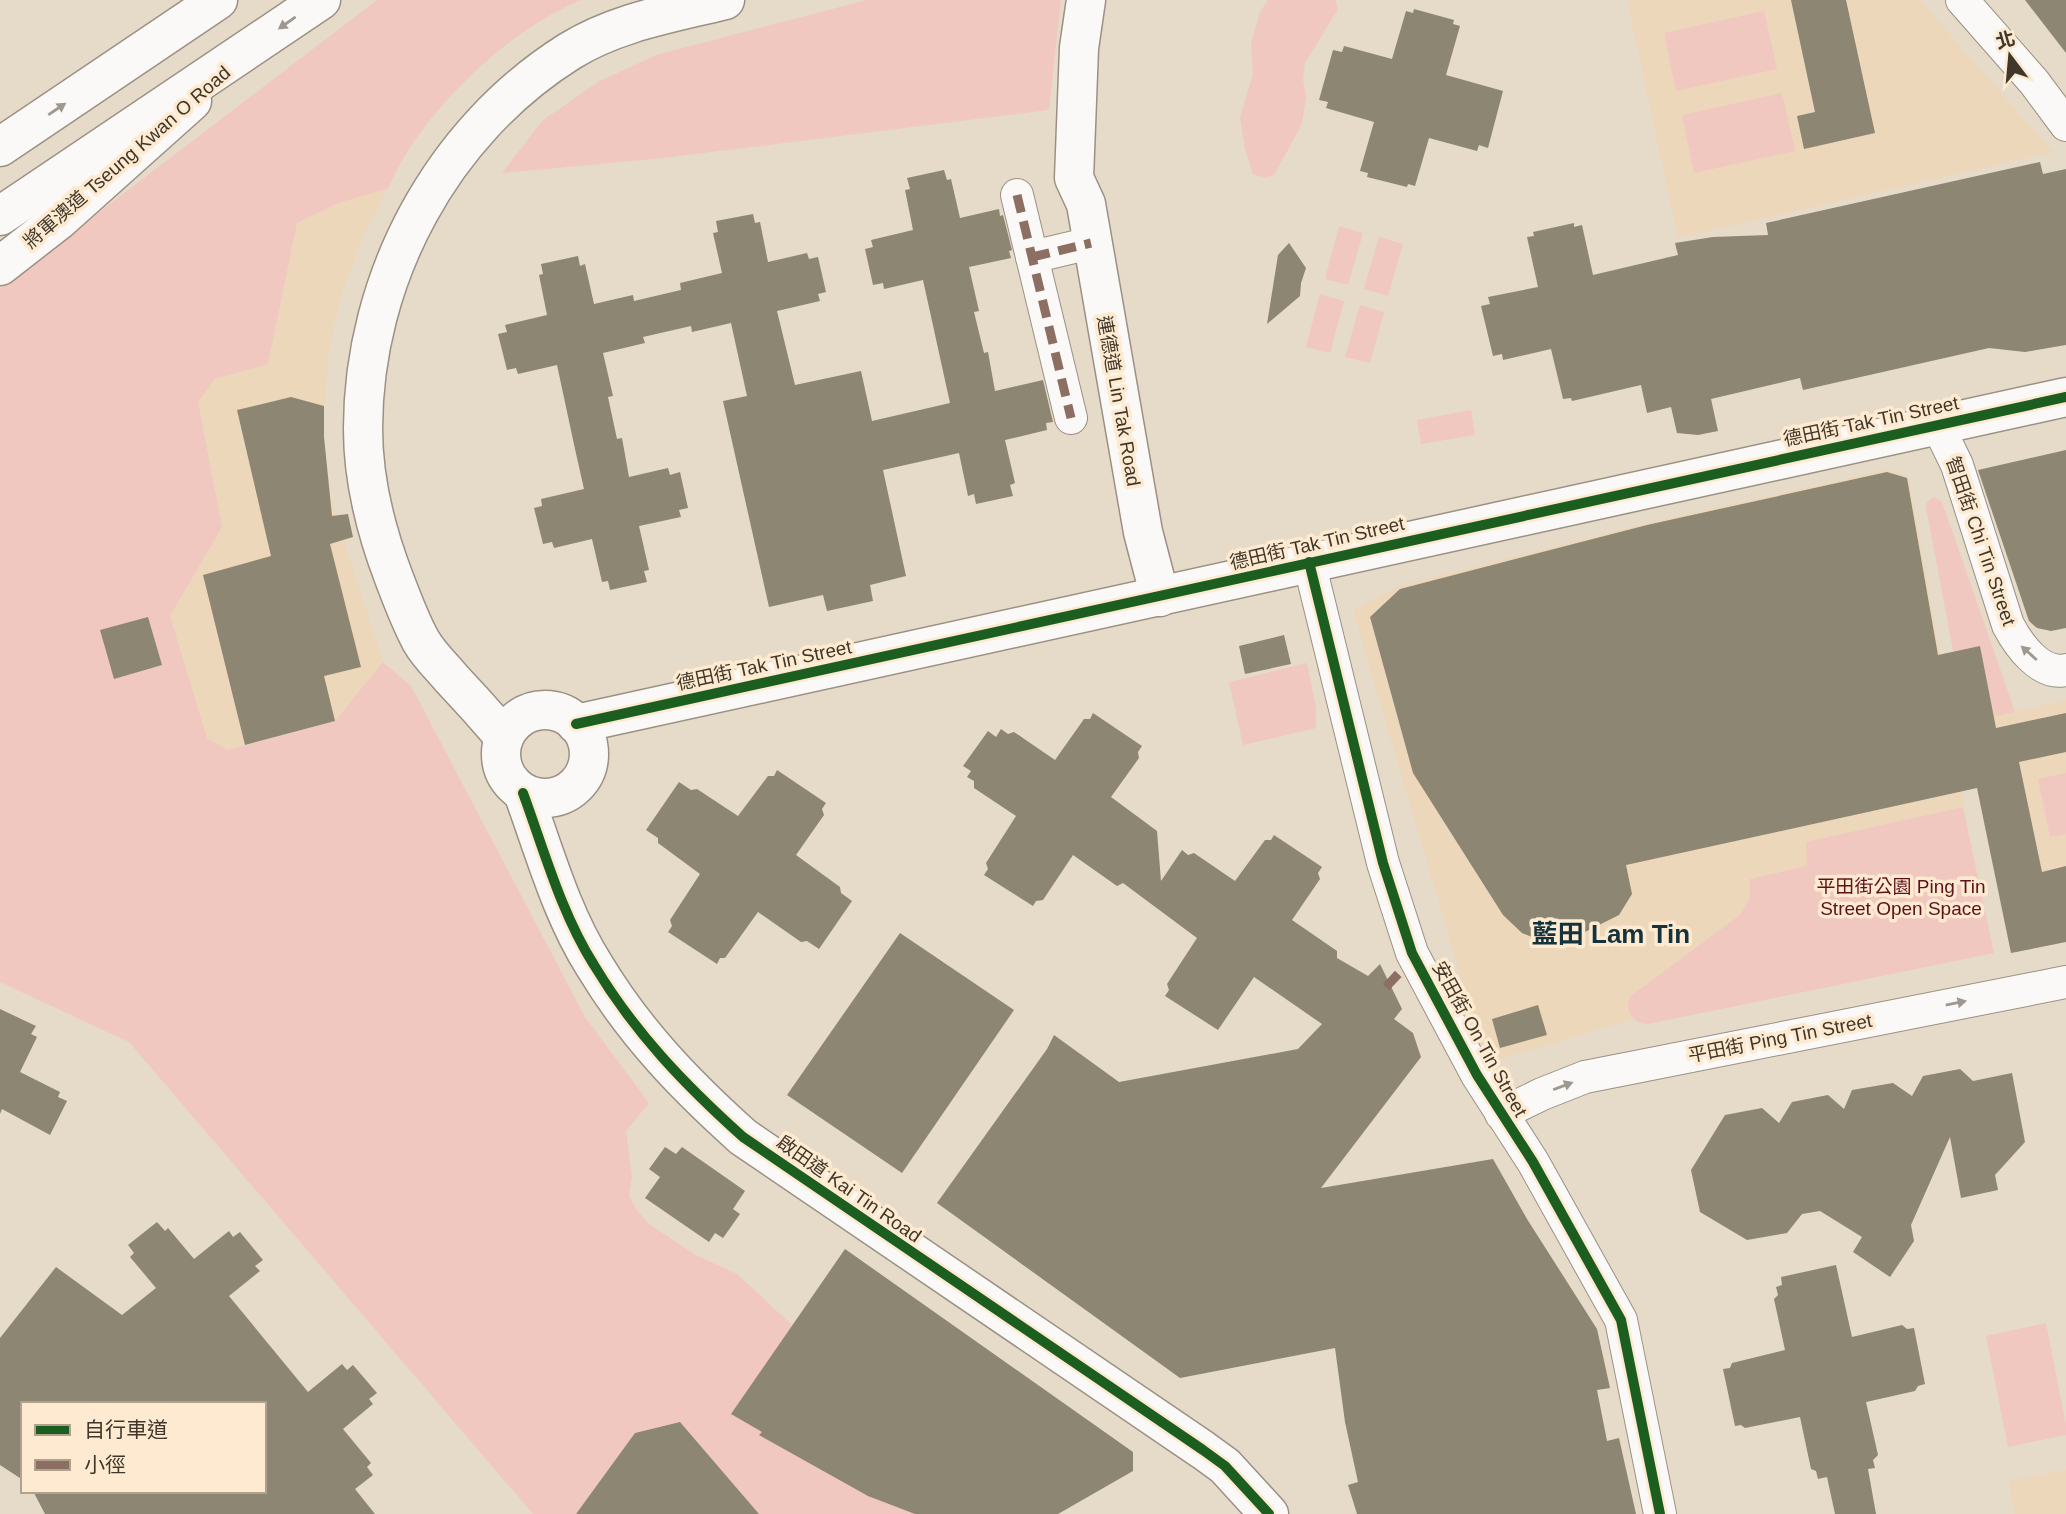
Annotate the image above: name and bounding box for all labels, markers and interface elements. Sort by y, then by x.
one-way arrow [278,16,296,30]
north arrow [1975,21,2045,91]
text: 北 [1993,27,2017,53]
street label: 將軍澳道 Tseung Kwan O Road [20,62,234,252]
one-way arrow [47,103,66,116]
street label: 連德道 Lin Tak Road [1094,314,1144,488]
street label: 德田街 Tak Tin Street [1782,392,1961,450]
street label: 智田街 Chi Tin Street [1942,454,2020,629]
street label: 德田街 Tak Tin Street [1228,513,1407,573]
street label: 德田街 Tak Tin Street [675,636,854,694]
one-way arrow [2021,646,2038,662]
park label: 平田街公園 Ping Tin Street Open Space [1817,876,1985,919]
district label: 藍田 Lam Tin [1532,919,1690,949]
street label: 安田街 On Tin Street [1429,958,1532,1121]
one-way arrow [1945,997,1967,1008]
street label: 平田街 Ping Tin Street [1686,1010,1874,1066]
one-way arrow [1552,1080,1573,1091]
street label: 啟田道 Kai Tin Road [773,1131,925,1247]
legend [21,1402,266,1493]
text: 自行車道 [84,1418,168,1441]
text: 小徑 [84,1453,126,1476]

